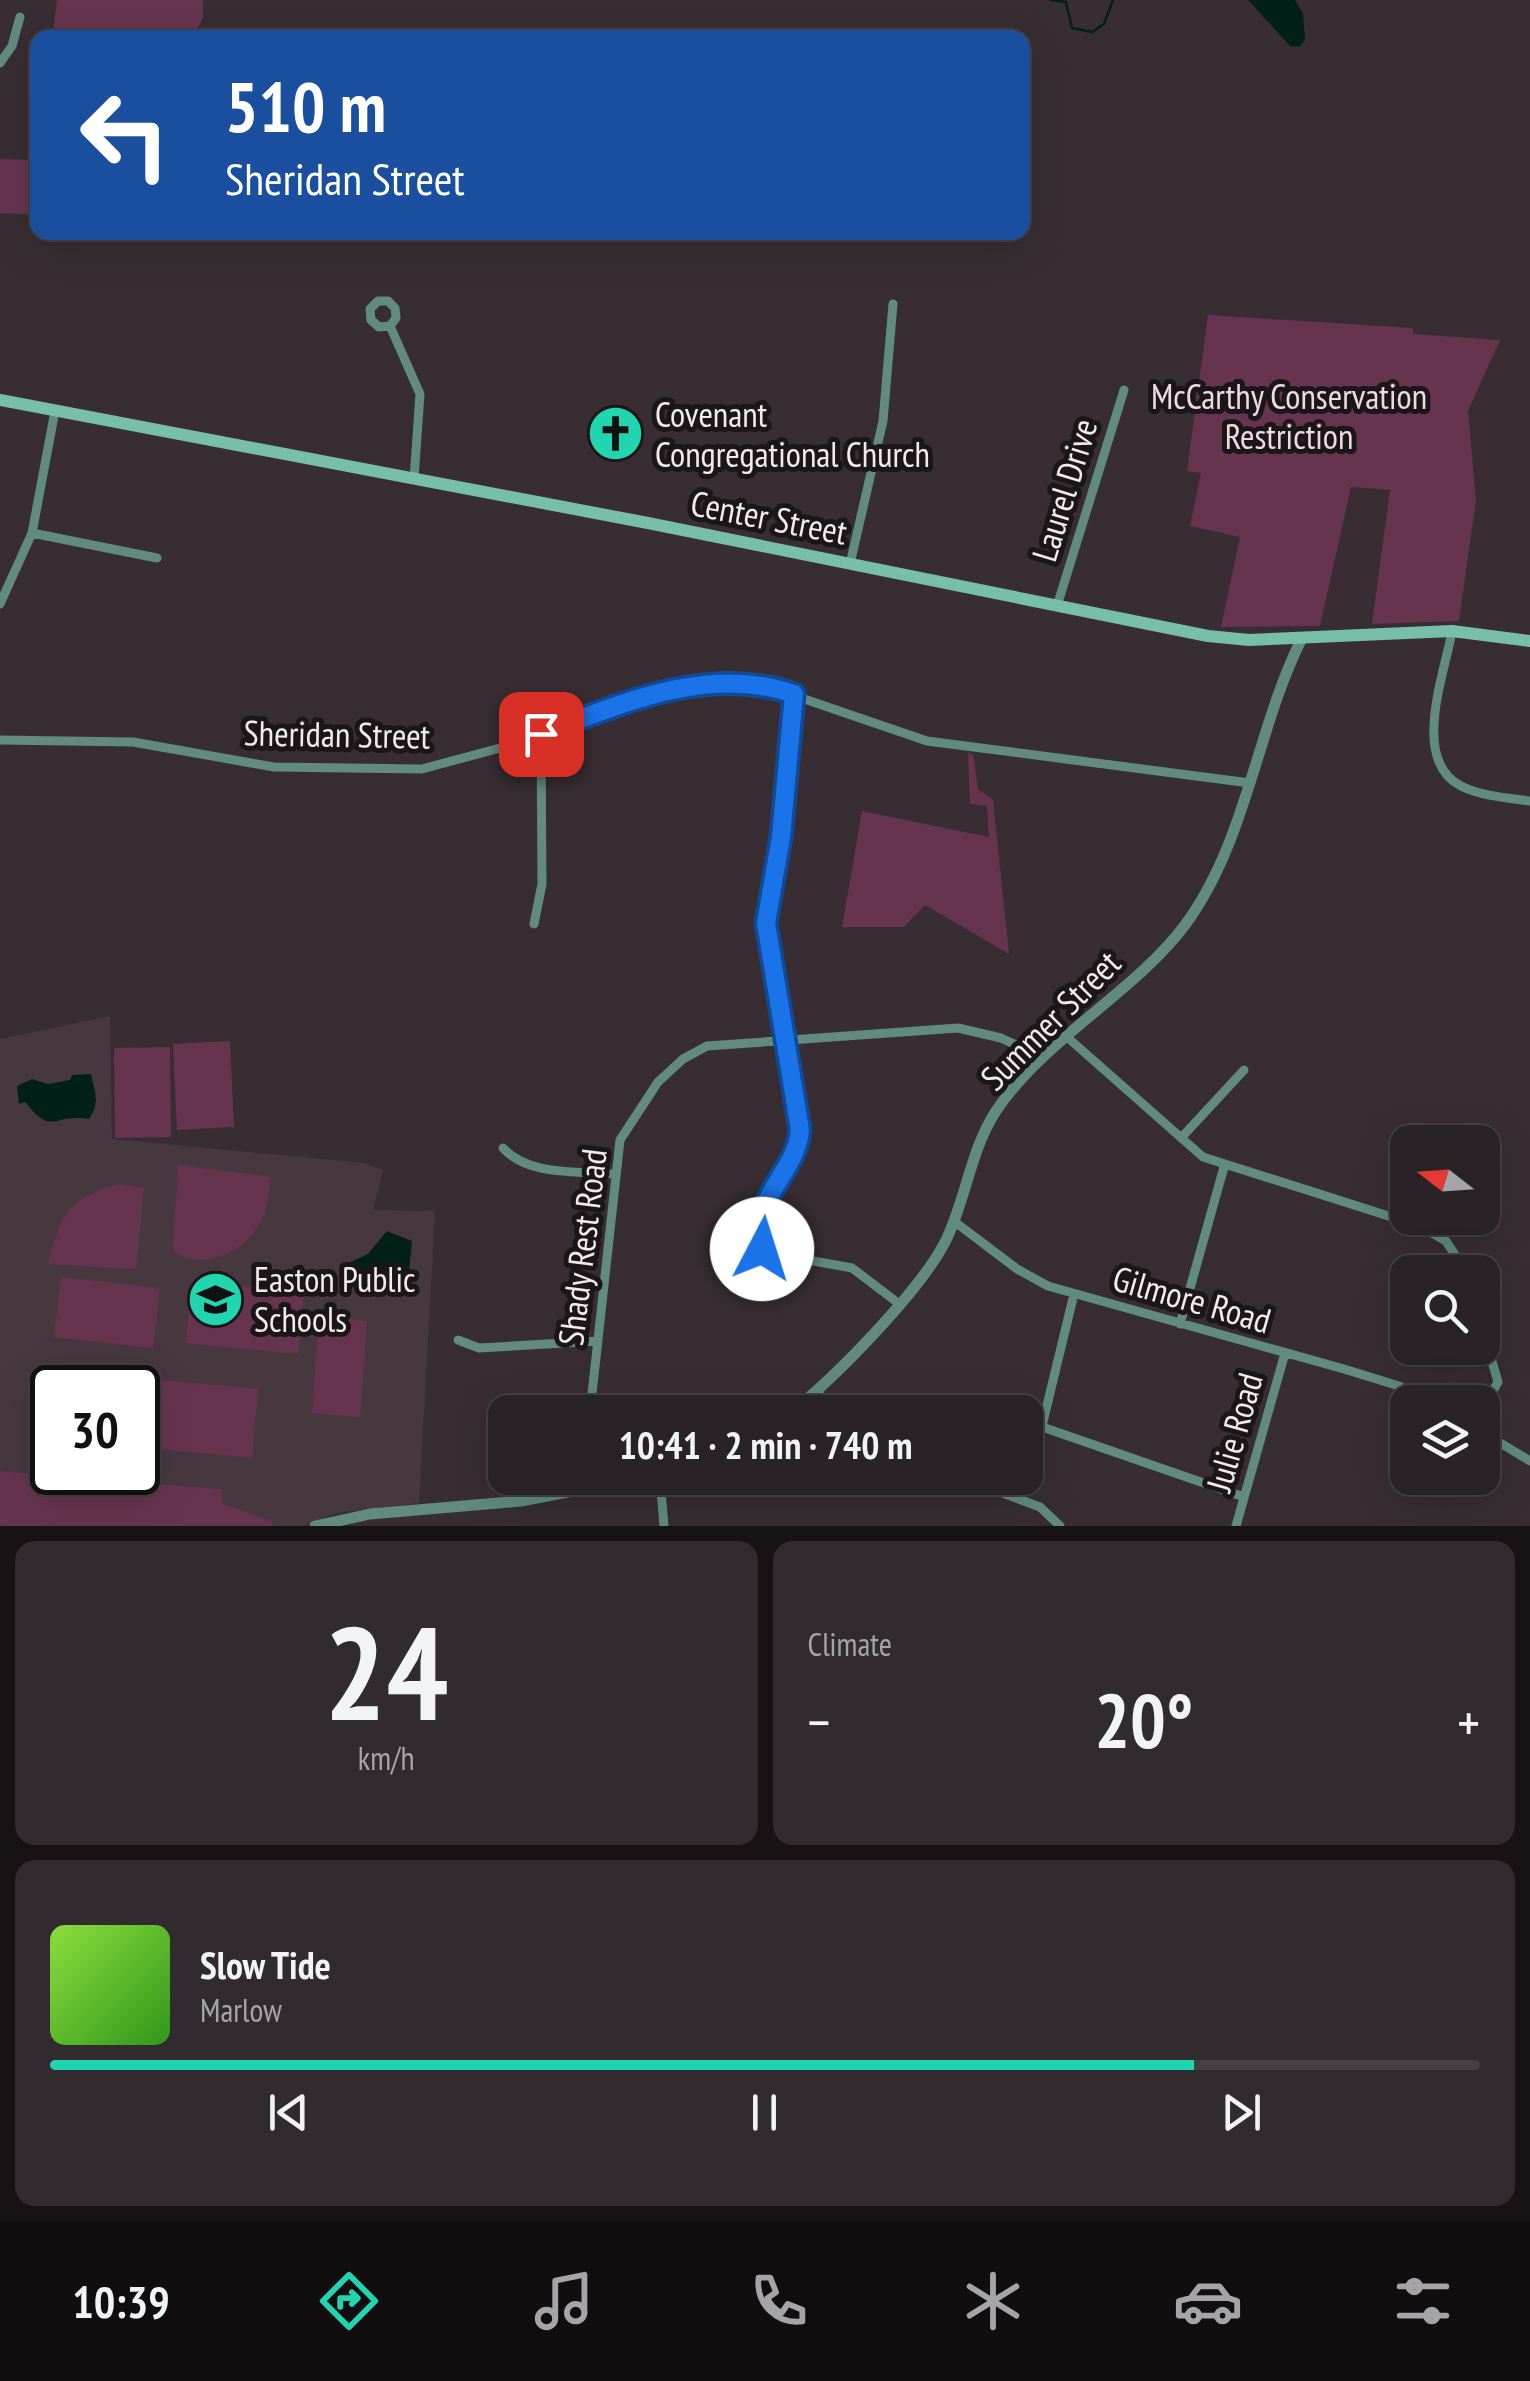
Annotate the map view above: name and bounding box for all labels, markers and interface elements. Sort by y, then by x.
text: 510 m [225,61,386,151]
icon: left [60,70,190,200]
text: Sheridan Street [225,149,465,207]
park label: McCarthy Conservation Restriction [1151,373,1427,459]
place label: Covenant Congregational Church [655,391,930,477]
church icon: Covenant Congregational Church [586,404,646,464]
street label: Laurel Drive [1021,413,1107,567]
street label: Center Street [687,479,851,555]
pin [499,692,584,777]
icon: arrive [514,707,569,762]
street label: Sheridan Street [243,709,431,759]
street label: Summer Street [970,940,1130,1100]
north arrow [1390,1125,1500,1235]
map controls [1390,1125,1500,1495]
street label: Shady Rest Road [547,1146,617,1348]
position arrow [710,1197,814,1301]
street label: Gilmore Road [1108,1255,1276,1343]
button: search [1390,1255,1500,1365]
place label: Easton Public Schools [254,1256,416,1342]
school or university icon: Easton Public Schools [185,1269,245,1329]
speed limit sign: 30 [30,1365,160,1495]
street label: Julie Road [1195,1368,1273,1497]
button: layers [1390,1385,1500,1495]
text: 10:41 · 2 min · 740 m [619,1420,912,1469]
text: 24 [324,1588,448,1756]
text: Climate [808,1623,892,1665]
text: 20° [1094,1672,1193,1769]
text: − [808,1686,830,1757]
text: + [1457,1686,1480,1757]
text: km/h [358,1737,415,1779]
text: Slow Tide [200,1940,331,1989]
text: Marlow [200,1989,282,2031]
icon: previous [261,2085,316,2140]
icon: pause [737,2085,792,2140]
icon: next [1214,2085,1269,2140]
icon: directions [314,2266,384,2336]
icon: music [529,2266,599,2336]
icon: phone [744,2266,814,2336]
icon: climate [958,2266,1028,2336]
icon: car [1173,2266,1243,2336]
icon: filters [1388,2266,1458,2336]
text: 10:39 [72,2272,170,2330]

